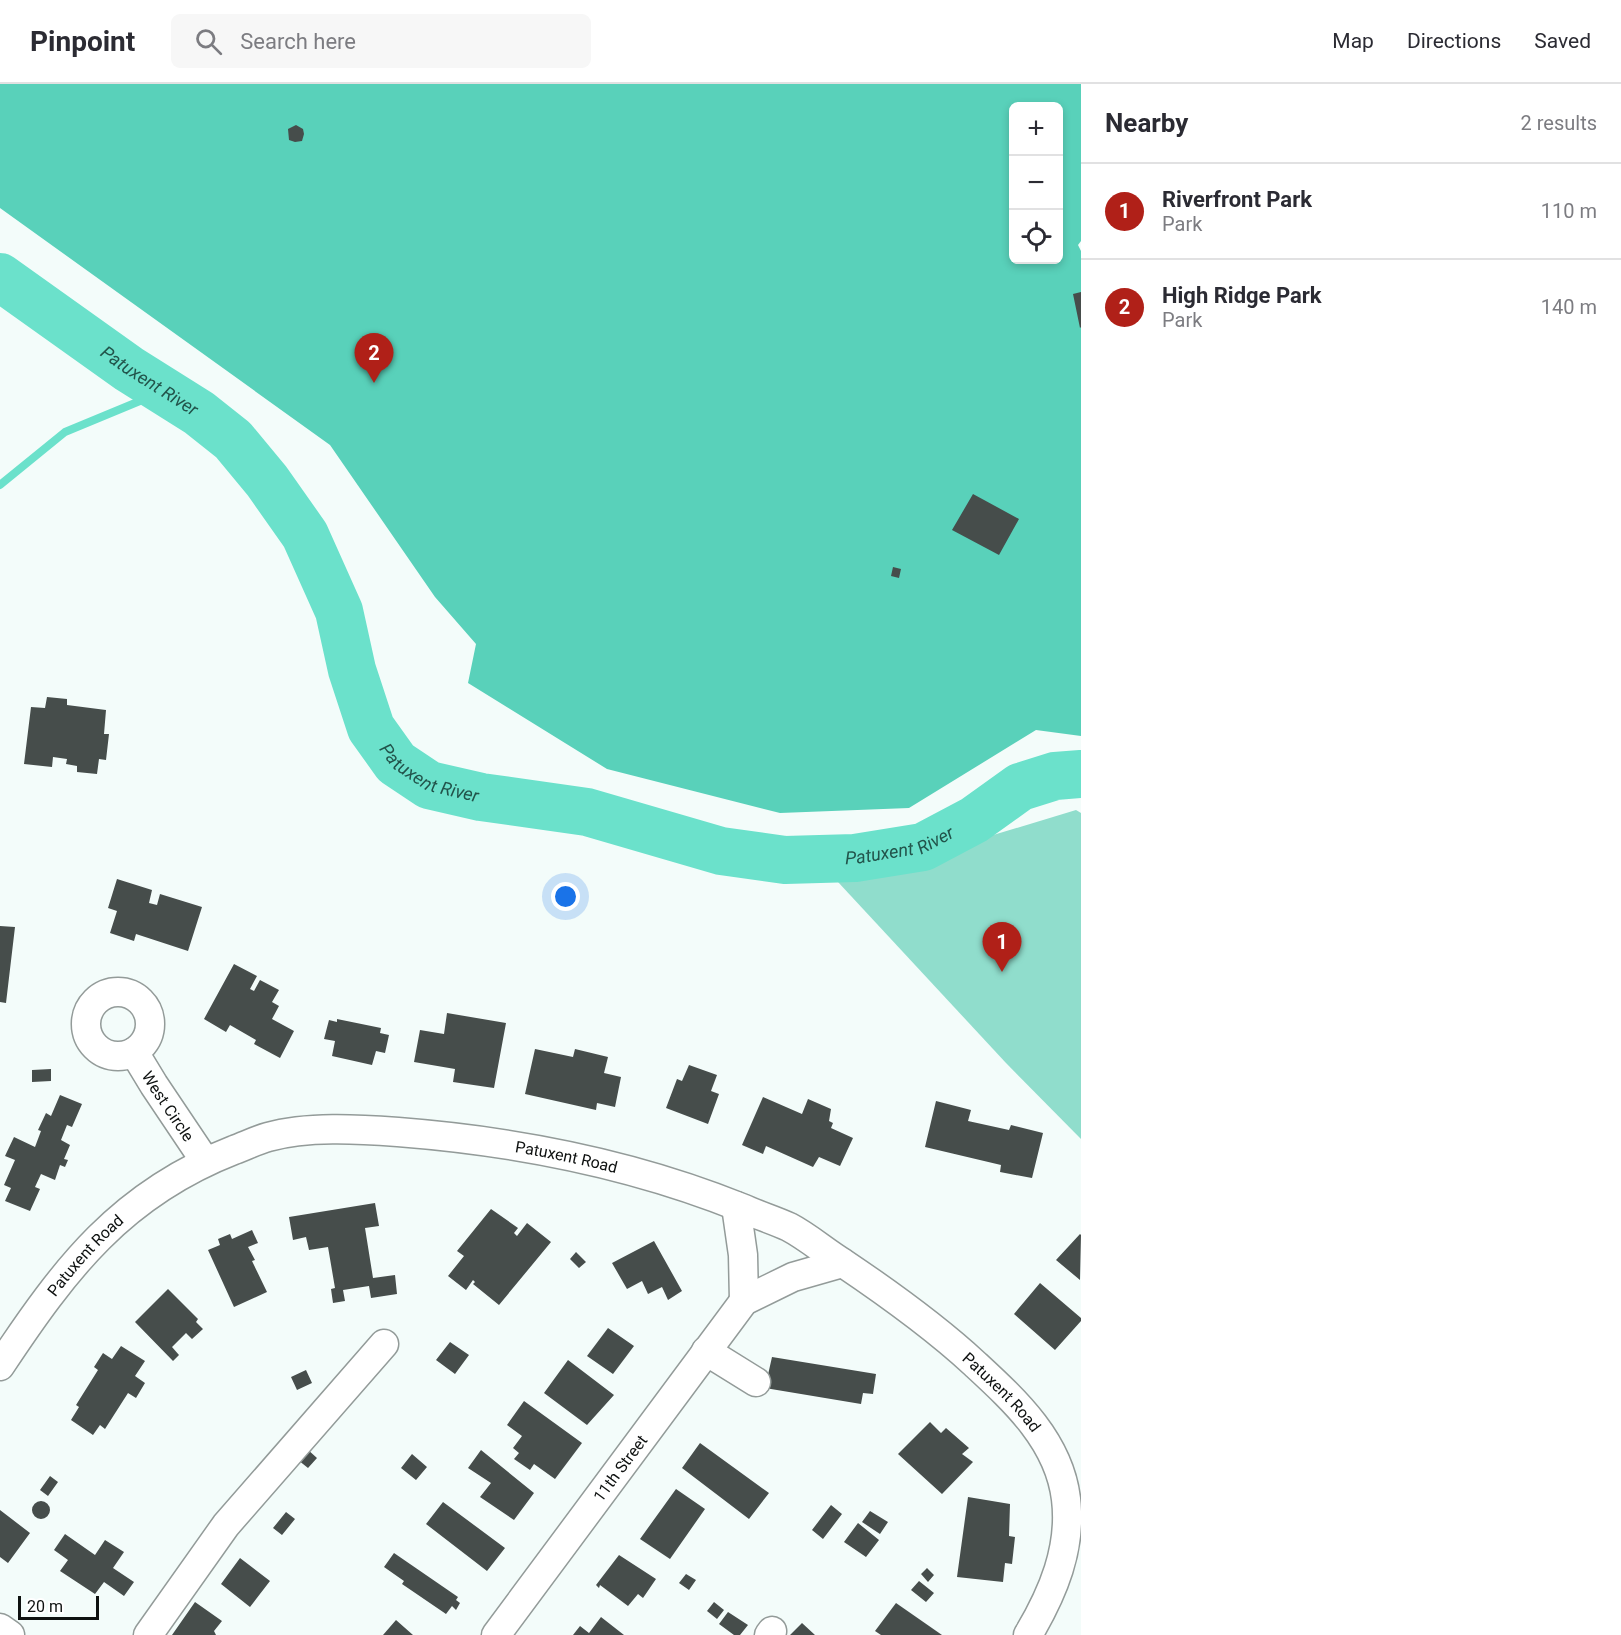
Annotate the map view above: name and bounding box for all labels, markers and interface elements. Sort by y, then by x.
search box [171,14,591,68]
text: Pinpoint [30,25,135,58]
icon: search [192,25,225,58]
text: Search here [240,29,356,54]
text: Map [1332,29,1374,53]
text: Directions [1407,29,1501,53]
text: Saved [1534,29,1591,53]
map controls [1009,102,1063,264]
button: + [1009,102,1063,156]
text: Nearby [1105,108,1188,138]
text: 2 results [1521,111,1597,135]
button: − [1009,156,1063,210]
text: Riverfront Park [1162,187,1312,212]
text: 1 [1119,199,1130,223]
text: 110 m [1541,199,1597,223]
button: locate [1009,210,1063,264]
text: Park [1162,212,1202,236]
text: High Ridge Park [1162,283,1322,308]
text: 2 [1119,295,1130,319]
text: 140 m [1541,295,1597,319]
text: Park [1162,308,1202,332]
pin: 2 [354,334,394,383]
water label: Patuxent River [97,341,203,420]
water label: Patuxent River [375,739,482,806]
water label: Patuxent River [845,821,958,868]
your location [551,882,580,911]
pin: 1 [982,922,1022,972]
street label: West Circle [138,1068,198,1145]
street label: Patuxent Road [514,1137,619,1177]
street label: Patuxent Road [43,1211,127,1300]
street label: Patuxent Road [959,1348,1045,1436]
street label: 11th Street [589,1431,651,1505]
scale bar [18,1593,99,1620]
text: 20 m [27,1597,63,1616]

